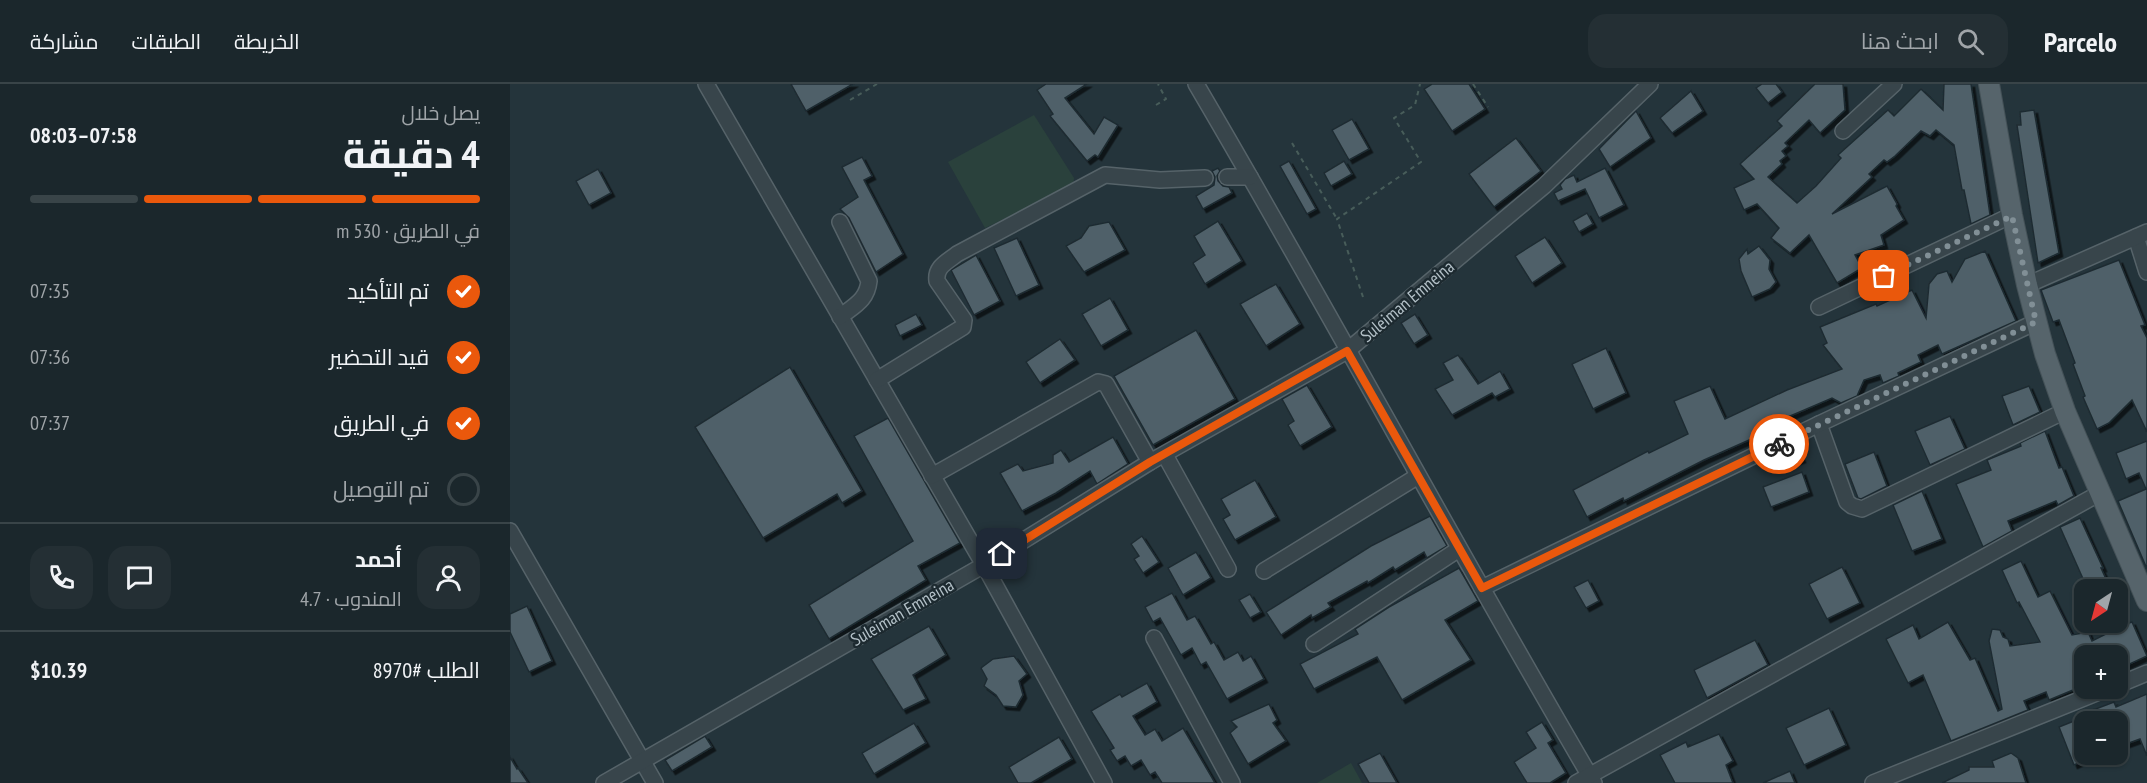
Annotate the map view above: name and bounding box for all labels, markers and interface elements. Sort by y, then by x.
search box [1588,14,2008,68]
text: Parcelo [2044,23,2117,60]
icon: search [1954,25,1987,58]
text: ابحث هنا [1861,27,1939,55]
text: مشاركة [30,28,99,55]
text: الطبقات [132,28,201,55]
text: الخريطة [234,28,300,55]
text: يصل خلال [402,100,480,126]
text: 07:58–08:03 [30,121,137,149]
text: 4 دقيقة [343,128,480,179]
text: في الطريق · 530 m [336,218,480,244]
pin [1858,250,1909,301]
street label: Suleiman Emneina [1355,255,1459,347]
icon: bag [1867,259,1900,292]
icon: check [447,275,480,308]
text: تم التأكيد [347,277,429,305]
text: 07:35 [30,278,70,304]
icon: check [447,341,480,374]
text: قيد التحضير [329,343,429,371]
text: 07:36 [30,344,70,370]
icon: check [447,407,480,440]
text: في الطريق [334,409,429,437]
text: 07:37 [30,410,70,436]
courier [1749,414,1809,474]
icon: bike [1763,428,1796,461]
text: تم التوصيل [333,475,429,503]
pin [976,528,1027,579]
icon: home [985,537,1018,570]
text: أحمد [355,545,402,573]
button: phone [30,546,93,609]
button: chat [108,546,171,609]
button: person [417,546,480,609]
street label: Suleiman Emneina [846,573,958,651]
north arrow [2074,579,2128,633]
map controls [2074,579,2128,765]
text: المندوب · 4.7 [300,586,402,612]
button: + [2074,645,2128,699]
text: $10.39 [30,656,87,684]
text: الطلب #8970 [373,656,480,684]
button: − [2074,711,2128,765]

